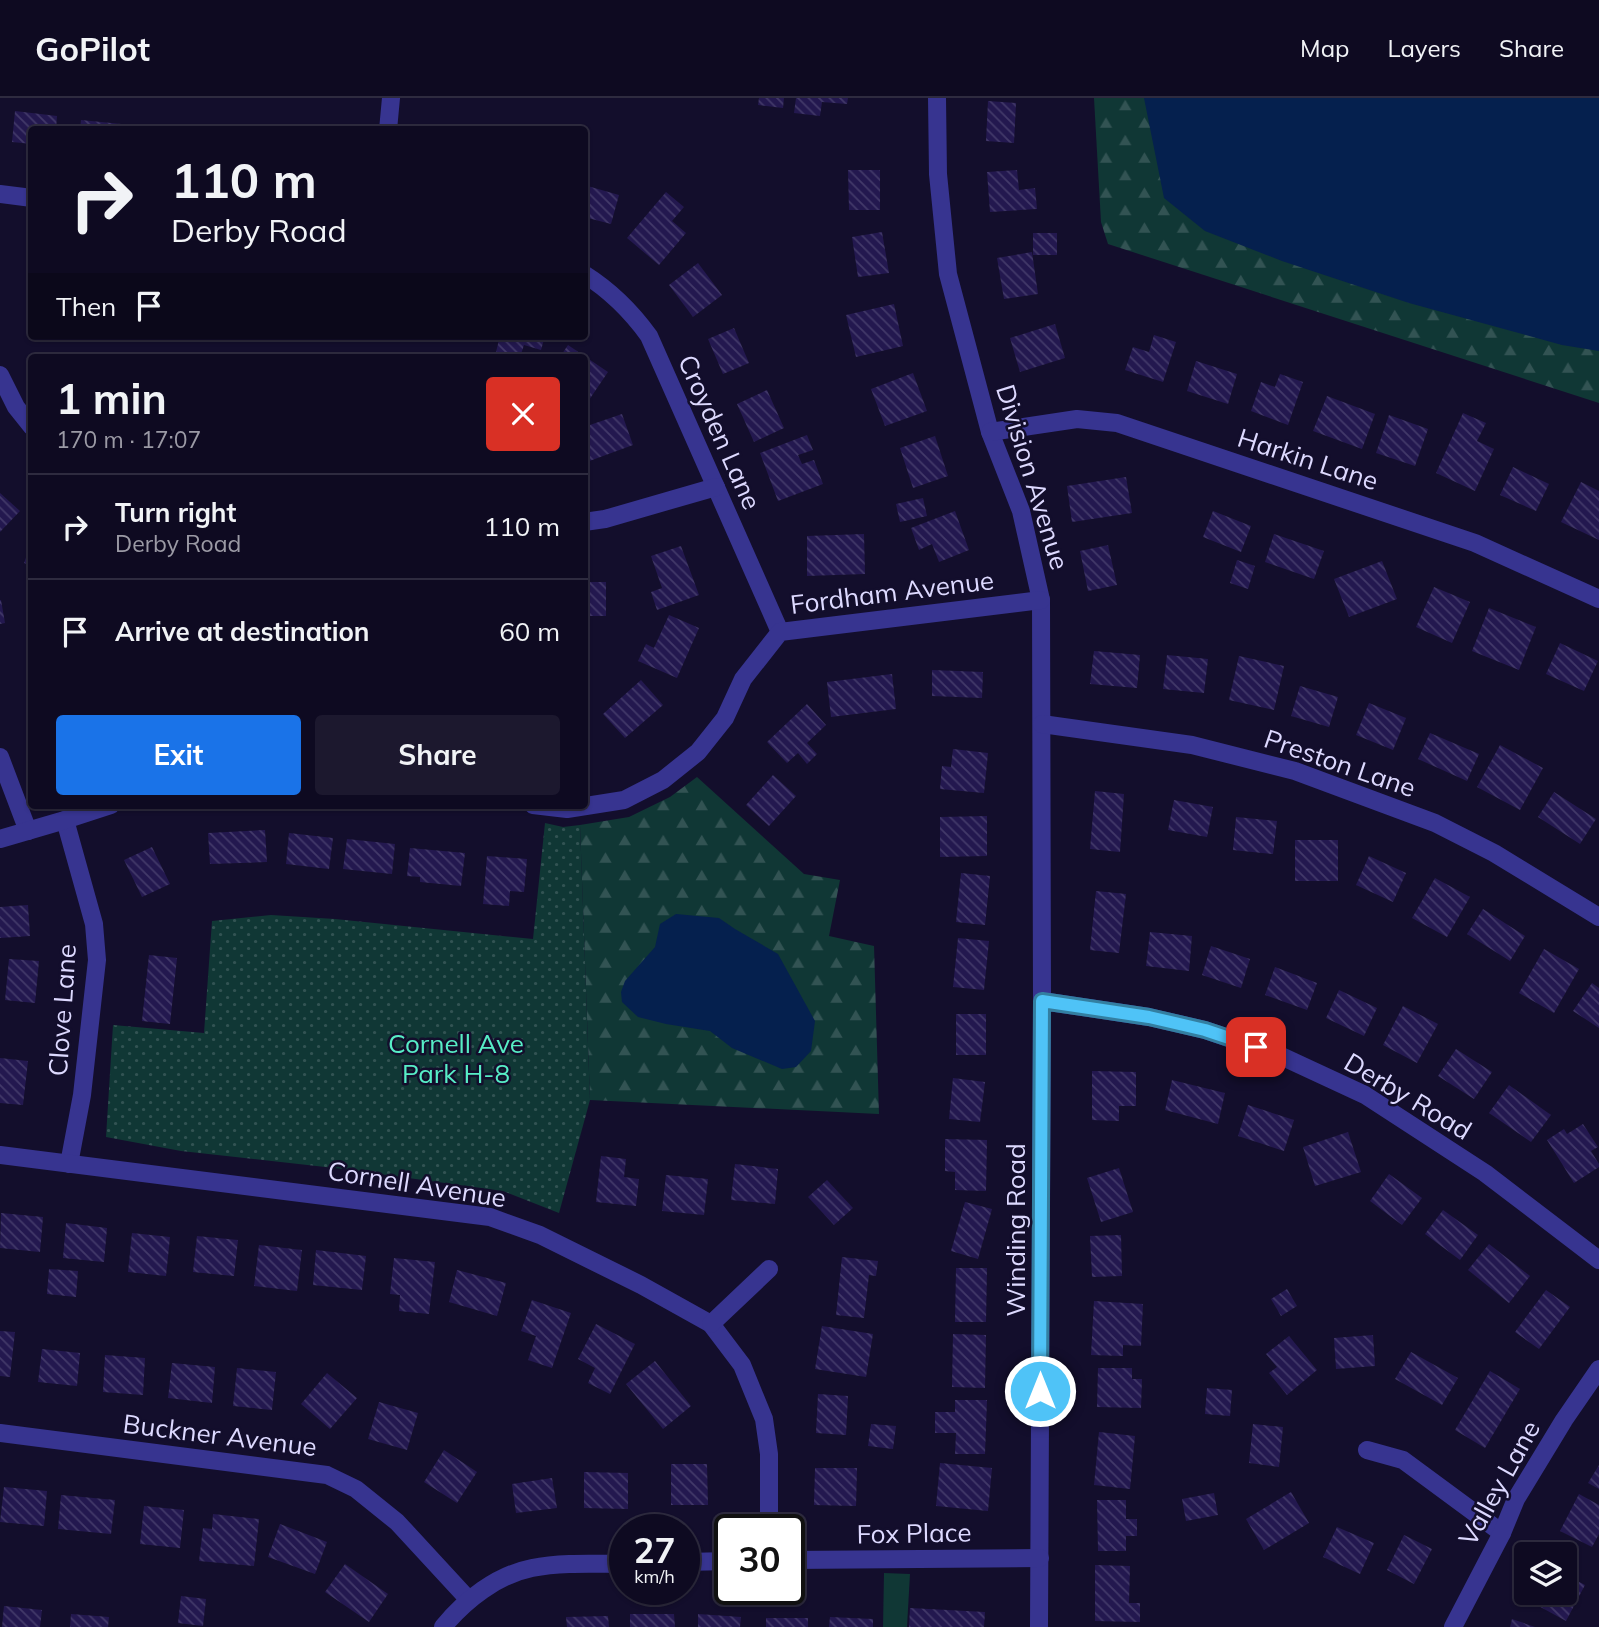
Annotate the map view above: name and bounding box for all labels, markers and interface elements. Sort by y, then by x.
text: GoPilot [35,28,150,69]
text: Map [1300,33,1349,63]
text: Layers [1387,33,1461,63]
text: Share [1499,33,1564,63]
text: 110 m [171,149,317,210]
icon: right [56,154,147,245]
text: Derby Road [171,210,347,250]
icon: arrive [130,287,168,325]
text: Then [56,290,116,323]
street label: Croyden Lane [671,349,769,515]
text: 1 min [56,372,167,425]
button: close [486,377,560,451]
street label: Division Avenue [989,380,1077,574]
street label: Harkin Lane [1234,421,1382,497]
text: 170 m · 17:07 [56,425,201,454]
text: Turn right [115,496,236,529]
icon: right [56,508,94,546]
text: 110 m [484,510,560,543]
text: Derby Road [115,529,241,558]
street label: Fordham Avenue [788,563,996,621]
icon: arrive [56,613,94,651]
text: Arrive at destination [115,615,370,648]
text: 60 m [499,615,560,648]
button: Exit [56,715,301,795]
button: Share [315,715,560,795]
street label: Preston Lane [1260,722,1420,804]
street label: Clove Lane [41,943,83,1077]
pin [1226,1017,1286,1077]
park label: Cornell Ave Park H-8 [388,1027,524,1090]
icon: arrive [1237,1028,1275,1066]
street label: Derby Road [1338,1045,1478,1147]
street label: Winding Road [999,1143,1032,1317]
street label: Cornell Avenue [325,1154,509,1214]
position arrow [1003,1354,1077,1428]
street label: Buckner Avenue [121,1407,319,1463]
street label: Valley Lane [1451,1414,1547,1552]
speed limit sign: 30 [714,1514,805,1605]
street label: Fox Place [856,1516,972,1550]
text: 27 [633,1528,676,1572]
map controls [1514,1542,1577,1605]
button: layers [1514,1542,1577,1605]
text: km/h [634,1565,675,1588]

